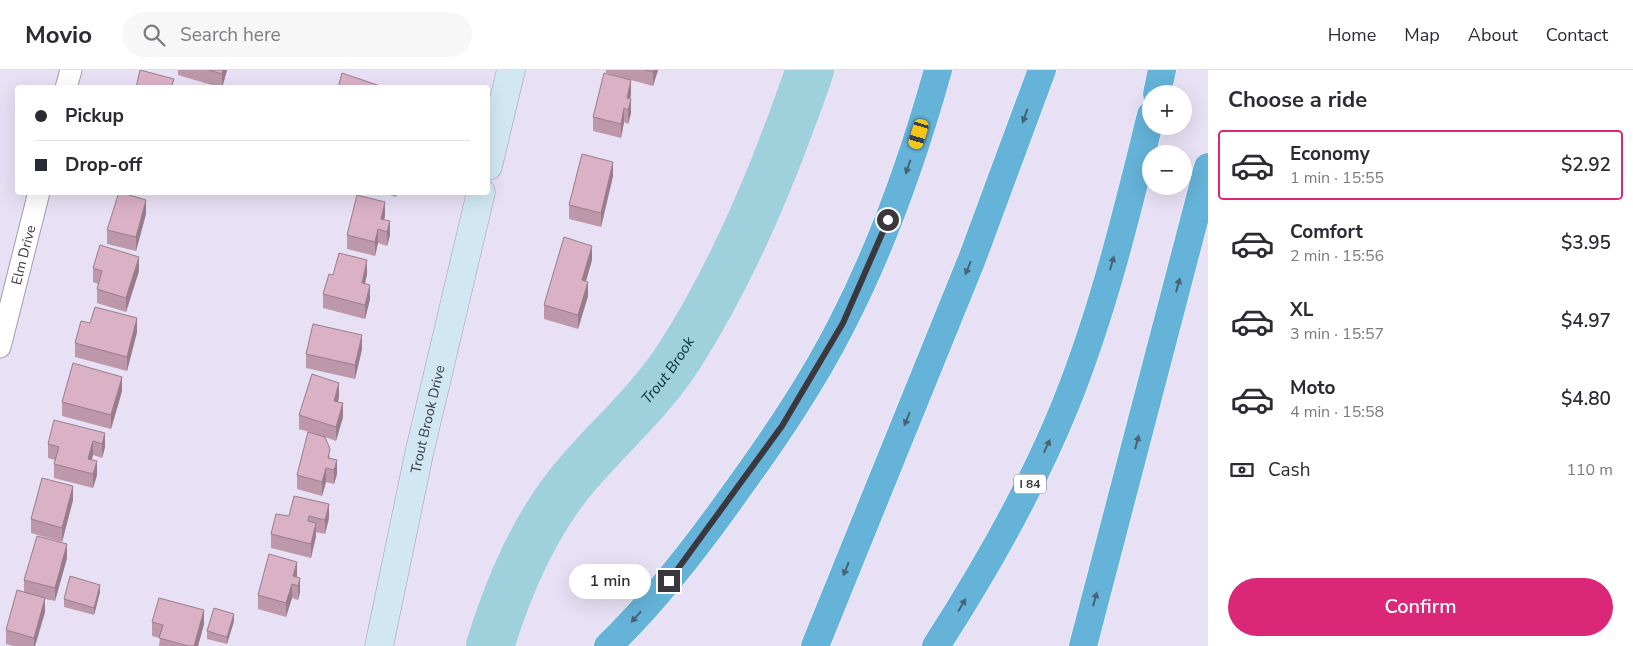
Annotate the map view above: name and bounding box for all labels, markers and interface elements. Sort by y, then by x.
search box [122,12,472,57]
text: Movio [25,19,92,51]
icon: search [140,21,168,49]
text: Search here [180,22,281,48]
text: Home [1328,23,1376,47]
text: Map [1404,23,1440,47]
text: About [1468,23,1518,47]
text: Contact [1546,23,1608,47]
map controls [1142,85,1192,195]
button: + [1142,85,1192,135]
text: Choose a ride [1228,85,1367,115]
text: Pickup [65,103,124,129]
one-way arrow [1021,109,1029,124]
car [907,117,930,151]
text: Economy [1290,141,1370,167]
icon: car [1230,143,1275,188]
button: − [1142,145,1192,195]
text: Drop-off [65,152,142,178]
text: $2.92 [1561,152,1611,178]
one-way arrow [904,160,912,175]
text: 1 min · 15:55 [1290,167,1384,189]
route start [877,209,899,231]
text: Comfort [1290,219,1363,245]
icon: car [1230,221,1275,266]
street label: Elm Drive [7,223,40,287]
text: $3.95 [1561,230,1611,256]
text: 2 min · 15:56 [1290,245,1384,267]
one-way arrow [1109,256,1117,271]
one-way arrow [964,261,972,276]
one-way arrow [1174,277,1182,292]
text: XL [1290,297,1313,323]
icon: car [1230,299,1275,344]
text: $4.97 [1561,308,1611,334]
text: 3 min · 15:57 [1290,323,1384,345]
water label: Trout Brook [637,333,699,408]
street label: Trout Brook Drive [406,363,450,475]
text: Moto [1290,375,1336,401]
icon: car [1230,377,1275,422]
text: $4.80 [1561,386,1611,412]
text: 4 min · 15:58 [1290,401,1384,423]
one-way arrow [903,412,911,426]
one-way arrow [1133,434,1141,449]
one-way arrow [1044,439,1052,453]
icon: cash [1228,456,1256,484]
text: Cash [1268,457,1310,483]
text: 110 m [1566,459,1613,481]
road number: I 84 [1014,474,1046,494]
one-way arrow [842,562,850,577]
callout: 1 min [569,564,652,598]
text: 1 min [590,570,630,592]
route end [658,570,680,592]
button: Confirm [1228,578,1613,636]
one-way arrow [1091,591,1099,606]
one-way arrow [958,598,967,611]
one-way arrow [630,611,642,623]

